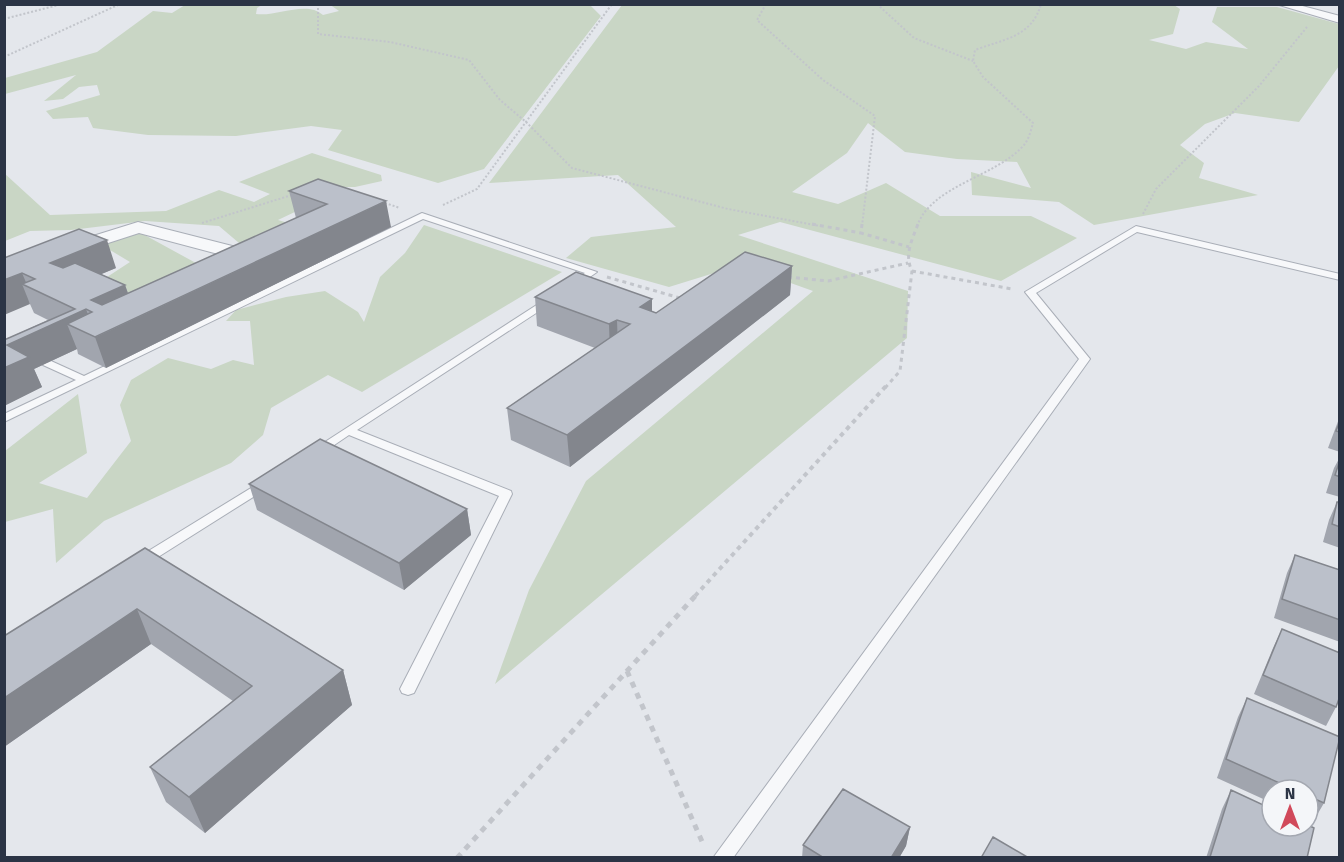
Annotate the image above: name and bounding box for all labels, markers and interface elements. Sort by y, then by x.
north arrow [1260,778,1320,838]
text: N [1285,784,1295,803]

